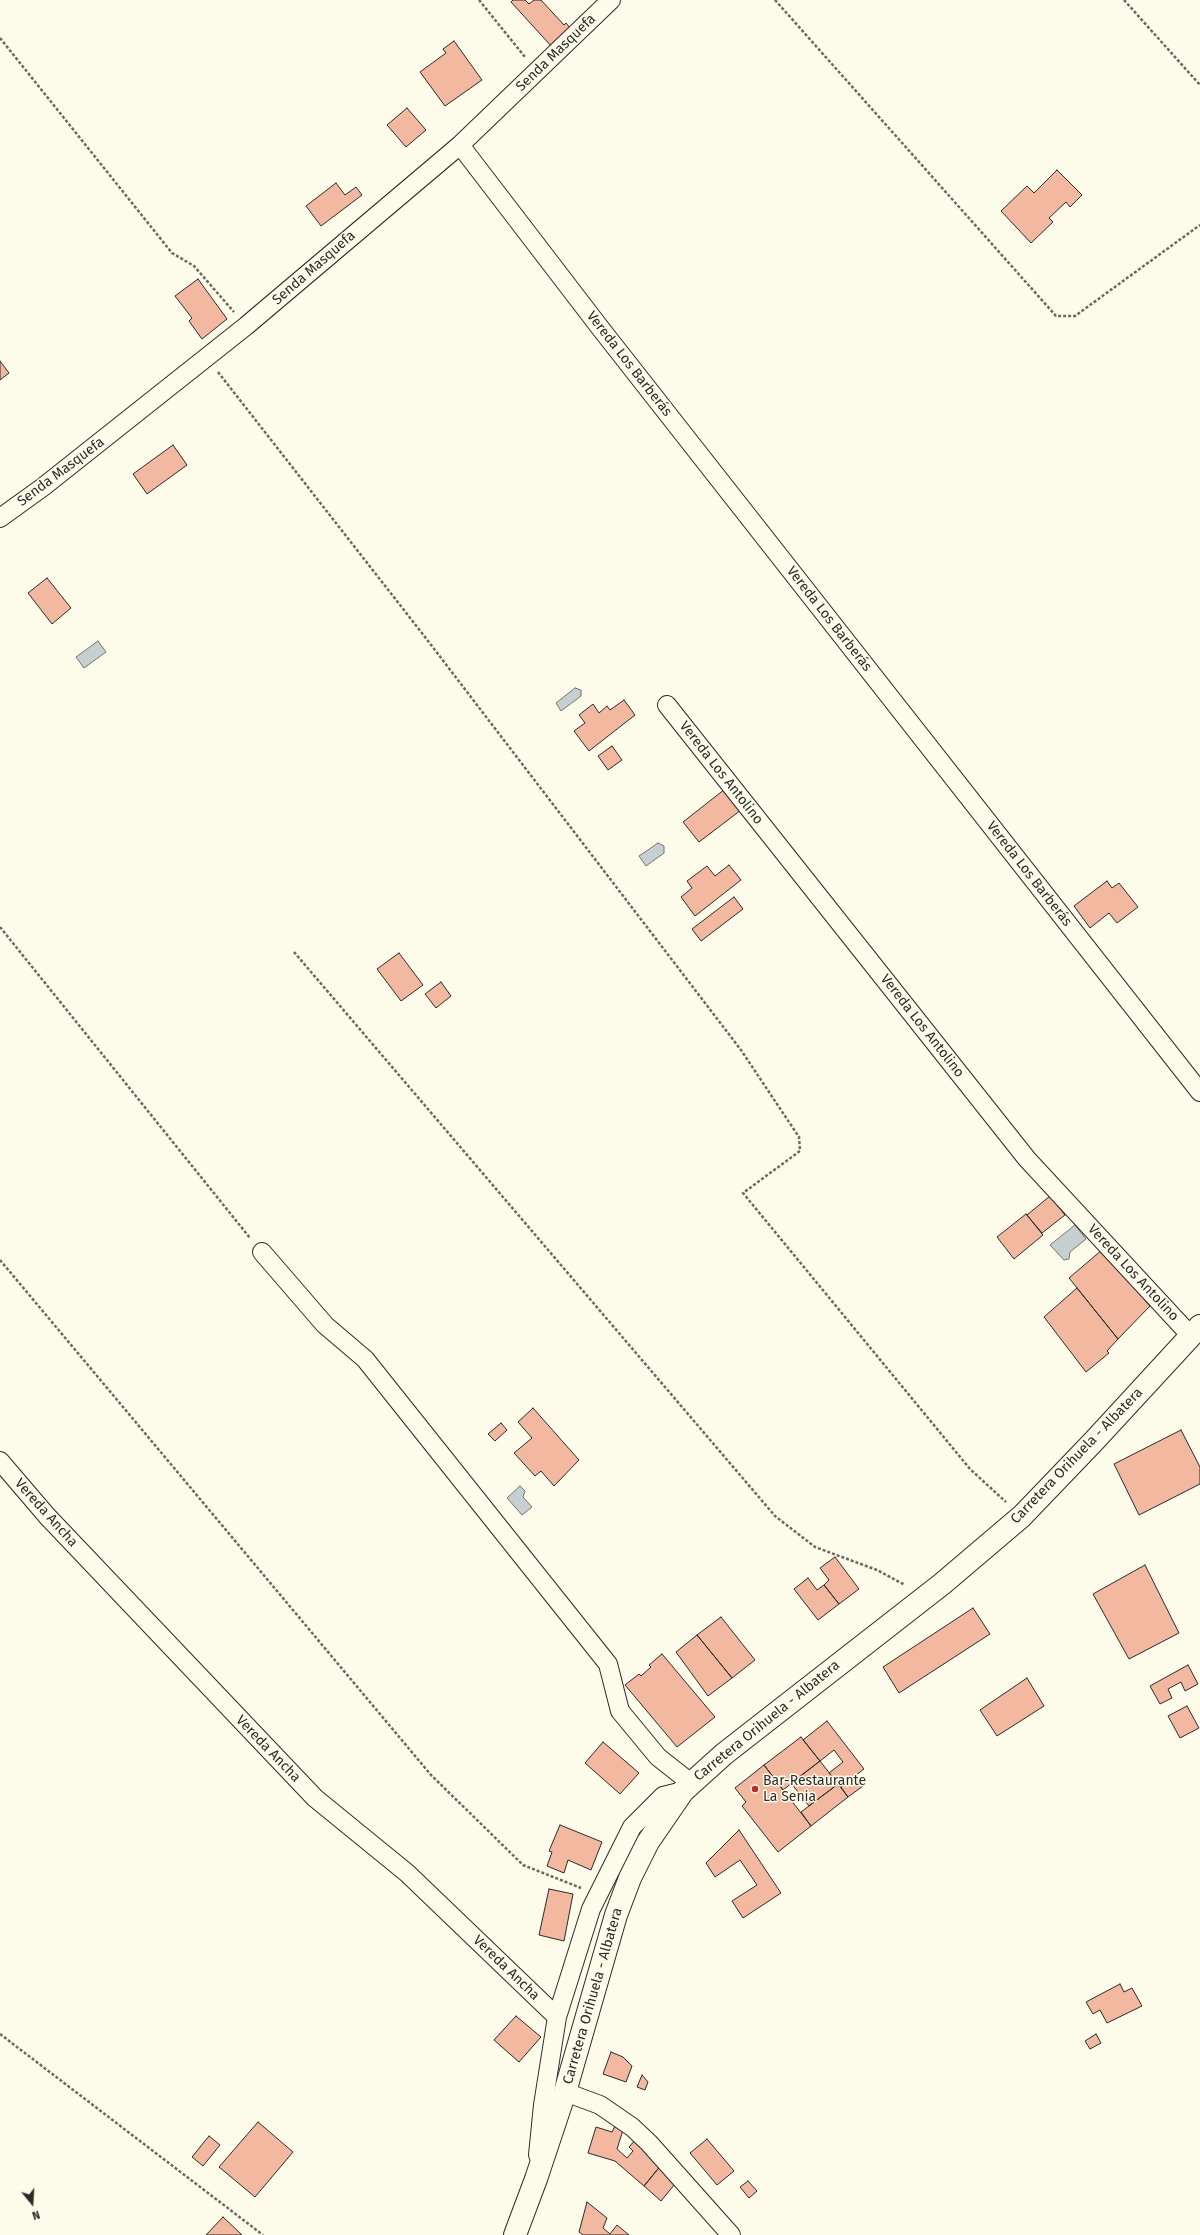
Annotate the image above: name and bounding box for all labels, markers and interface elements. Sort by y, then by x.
street label: Senda Masquefa [513,11,599,95]
street label: Senda Masquefa [269,227,359,309]
street label: Vereda Los Barberás [583,308,675,420]
street label: Senda Masquefa [14,434,108,510]
street label: Vereda Los Barberás [783,563,875,675]
street label: Vereda Los Antolino [676,718,766,828]
street label: Vereda Los Barberás [983,818,1075,930]
street label: Vereda Los Antolino [877,971,967,1081]
street label: Vereda Los Antolino [1084,1221,1182,1325]
street label: Carretera Orihuela - Albatera [1008,1384,1146,1528]
street label: Vereda Ancha [11,1475,81,1551]
street label: Carretera Orihuela - Albatera [691,1657,843,1785]
street label: Vereda Ancha [232,1712,304,1786]
place label: Bar-Restaurante La Senia [763,1773,866,1806]
marker: Bar-Restaurante La Senia [750,1784,760,1794]
street label: Carretera Orihuela - Albatera [560,1906,626,2086]
street label: Vereda Ancha [469,1932,543,2004]
north arrow [12,2183,52,2223]
text: N [30,2208,41,2222]

